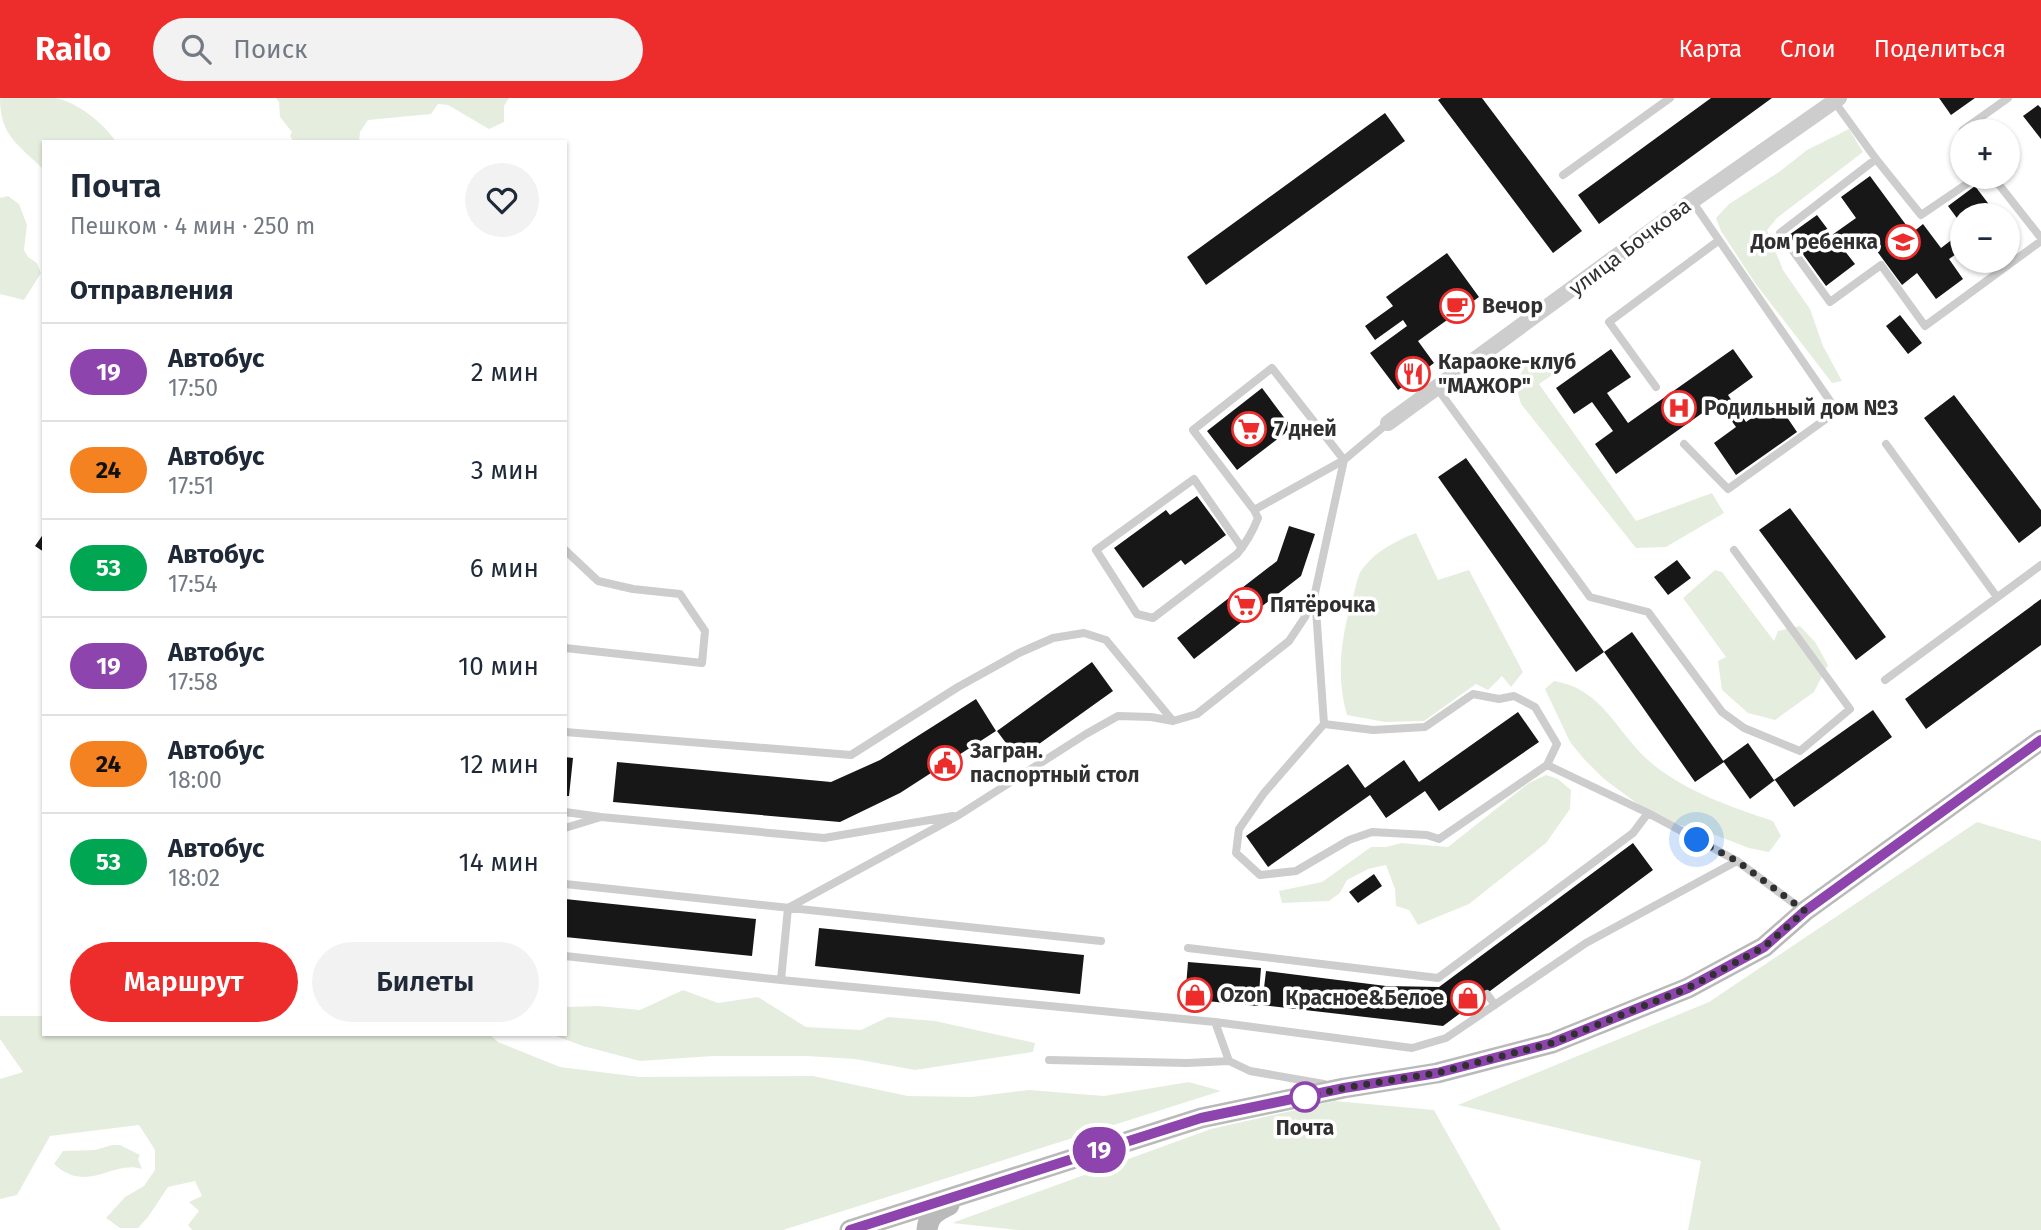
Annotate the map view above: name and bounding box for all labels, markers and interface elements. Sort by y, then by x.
search box [153,18,643,81]
text: Railo [35,29,111,69]
icon: search [177,30,215,68]
text: Поиск [233,34,308,65]
text: Карта [1678,35,1742,63]
text: Слои [1780,35,1836,63]
text: Поделиться [1874,35,2006,63]
map controls [1950,119,2020,273]
button: + [1950,119,2020,189]
button: heart [465,163,539,237]
text: Почта [70,166,162,206]
street label: улица Бочкова [1564,193,1696,301]
button: − [1950,203,2020,273]
text: Пешком · 4 мин · 250 m [70,212,315,240]
school or university icon: Дом ребенка [1884,223,1922,261]
place label: Дом ребенка [1750,229,1878,255]
text: Отправления [70,275,233,306]
cafe icon: Вечор [1438,287,1476,325]
place label: Вечор [1482,293,1543,319]
text: Автобус [168,343,265,374]
place label: Караоке-клуб "МАЖОР" [1438,349,1576,399]
restaurant icon: Караоке-клуб "МАЖОР" [1394,355,1432,393]
text: 2 мин [471,357,539,388]
text: 19 [96,358,121,386]
text: 17:50 [168,374,218,402]
hospital icon: Родильный дом №3 [1660,389,1698,427]
place label: Родильный дом №3 [1704,395,1898,421]
supermarket icon: 7 дней [1230,410,1268,448]
place label: 7 дней [1274,416,1337,442]
text: Автобус [168,441,265,472]
text: 3 мин [471,455,539,486]
text: 24 [96,456,121,484]
text: 17:51 [168,472,214,500]
text: Автобус [168,539,265,570]
text: 6 мин [470,553,539,584]
text: 53 [96,554,121,582]
text: 17:54 [168,570,218,598]
supermarket icon: Пятёрочка [1226,586,1264,624]
place label: Пятёрочка [1270,592,1376,618]
text: Автобус [168,637,265,668]
text: 10 мин [458,651,539,682]
text: 19 [96,652,121,680]
text: 17:58 [168,668,218,696]
text: Автобус [168,735,265,766]
place label: Загран. паспортный стол [969,738,1139,788]
public building icon: Загран. паспортный стол [926,744,964,782]
text: 12 мин [460,749,539,780]
text: 24 [96,750,121,778]
text: 18:00 [168,766,222,794]
your location [1679,822,1714,857]
text: Автобус [168,833,265,864]
text: 14 мин [459,847,539,878]
text: 53 [96,848,121,876]
text: 18:02 [168,864,220,892]
button: Маршрут [70,942,298,1022]
button: Билеты [312,942,539,1022]
shop icon: Ozon [1176,976,1214,1014]
shop icon: Красное&Белое [1449,979,1487,1017]
place label: Ozon [1220,982,1268,1008]
place label: Красное&Белое [1285,985,1444,1011]
marker: Почта [1290,1082,1320,1112]
place label: Почта [1276,1115,1334,1141]
line badge: 19 [1068,1127,1130,1173]
text: 19 [1087,1136,1111,1164]

